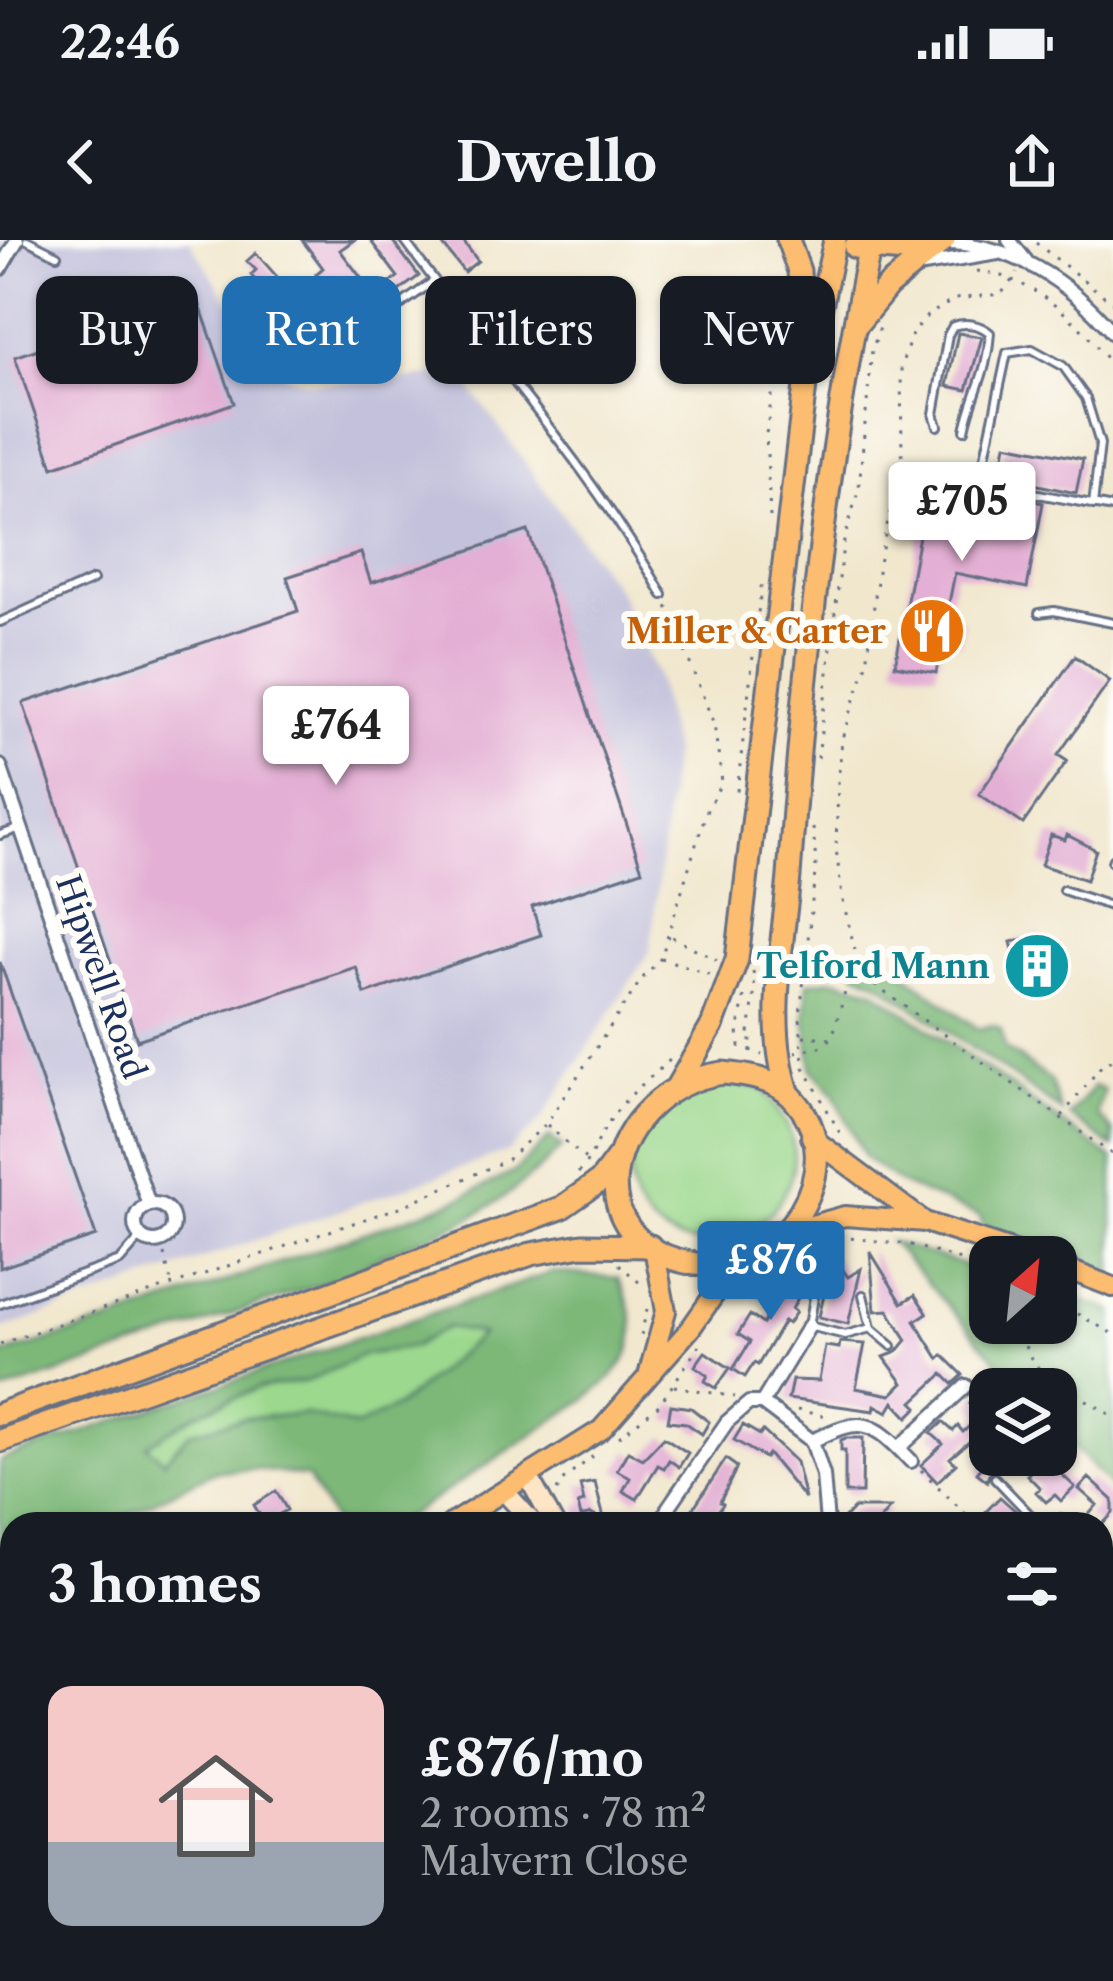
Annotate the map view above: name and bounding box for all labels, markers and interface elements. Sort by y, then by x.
text: 22:46 [60,14,180,70]
icon: back [48,129,114,195]
text: Dwello [456,129,657,195]
icon: share [999,129,1065,195]
chip: Buy [36,276,198,384]
chip: Rent [222,276,401,384]
chip: Filters [425,276,636,384]
chip: New [660,276,835,384]
pin: £705 [891,462,1033,564]
text: £705 [916,477,1008,525]
restaurant icon: Miller & Carter [897,596,967,666]
place label: Miller & Carter [626,611,886,652]
pin: £764 [265,686,407,788]
text: £764 [290,701,382,749]
street label: Hipwell Road [47,870,155,1084]
building icon: Telford Mann [1002,931,1072,1001]
place label: Telford Mann [757,946,990,987]
pin: £876 [700,1221,842,1323]
text: £876 [725,1236,817,1284]
north arrow [969,1236,1077,1344]
map controls [969,1236,1077,1476]
button: layers [969,1368,1077,1476]
icon: filters [999,1551,1065,1617]
text: 3 homes [48,1553,262,1615]
text: £876/mo [420,1727,644,1789]
icon: home [144,1734,288,1878]
text: 2 rooms · 78 m² [420,1789,707,1837]
text: Malvern Close [420,1837,688,1885]

